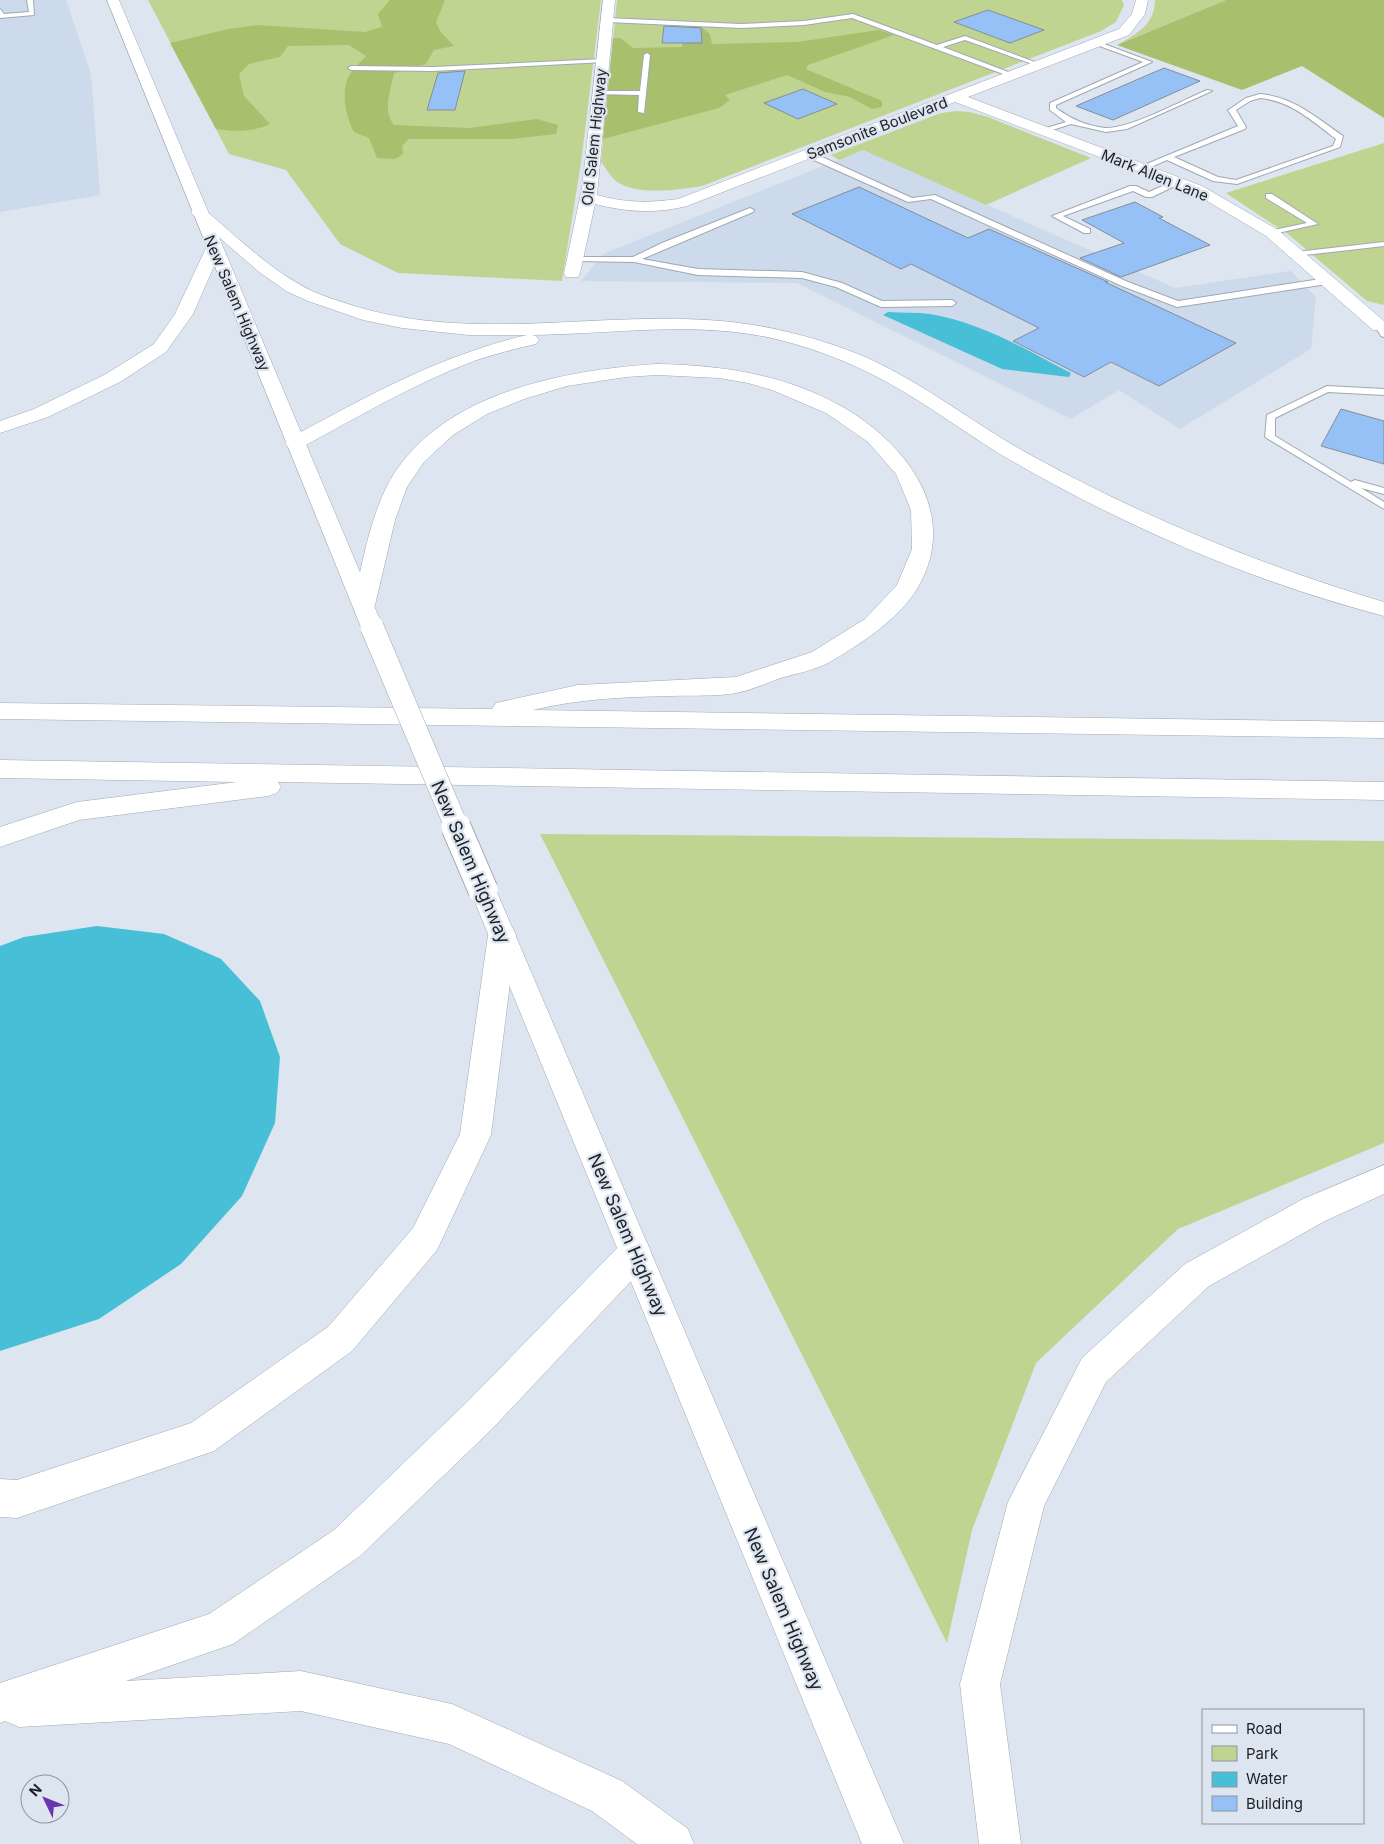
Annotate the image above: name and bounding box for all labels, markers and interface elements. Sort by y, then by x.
street label: Old Salem Highway [577,67,611,207]
street label: Samsonite Boulevard [804,92,950,164]
street label: Mark Allen Lane [1098,145,1212,205]
street label: New Salem Highway [200,232,274,374]
street label: New Salem Highway [427,777,515,947]
street label: New Salem Highway [584,1150,672,1320]
street label: New Salem Highway [740,1524,828,1694]
legend [1202,1709,1364,1824]
text: Road [1246,1719,1282,1738]
text: Park [1246,1744,1279,1763]
text: Water [1246,1769,1288,1788]
north arrow [20,1774,70,1824]
text: N [25,1780,45,1799]
text: Building [1246,1794,1303,1813]

